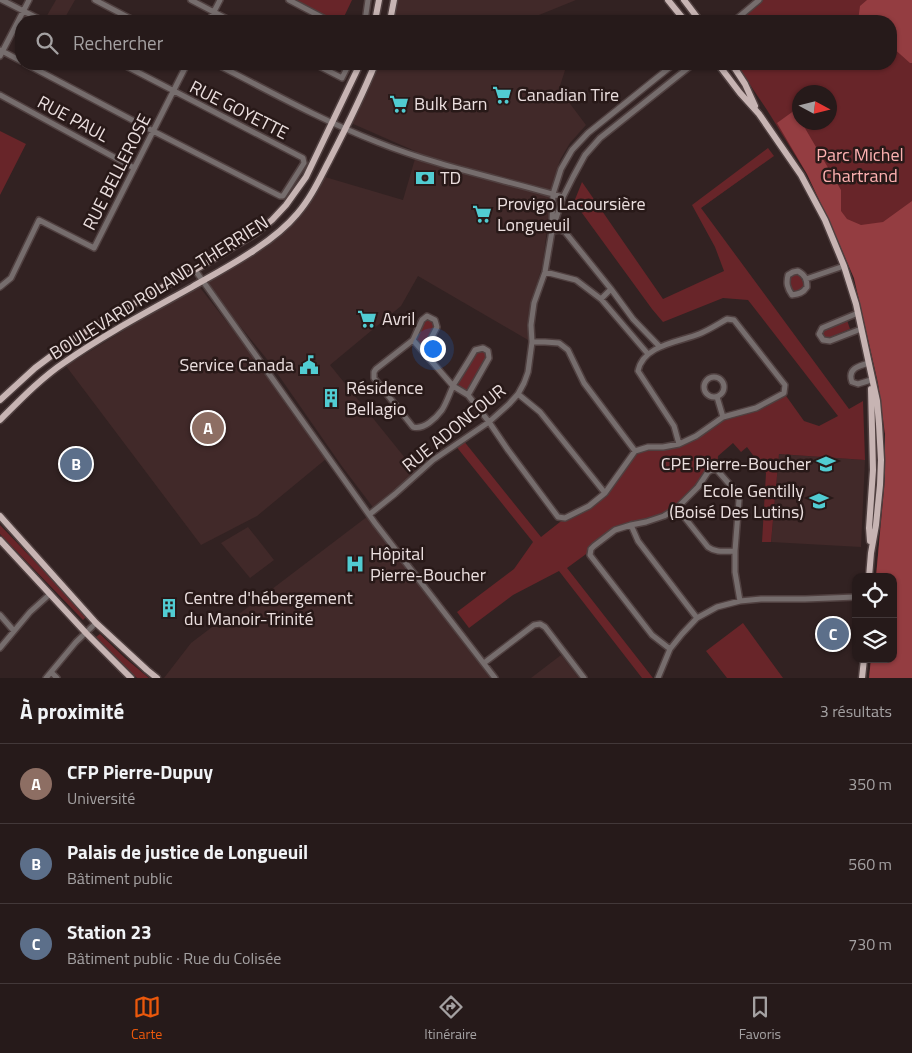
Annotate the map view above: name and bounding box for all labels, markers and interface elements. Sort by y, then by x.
search box [15,15,897,70]
text: Rechercher [73,28,163,57]
icon: search [33,29,61,57]
street label: RUE GOYETTE [185,73,293,146]
place label: Canadian Tire [517,81,619,108]
supermarket icon: Canadian Tire [491,84,513,106]
north arrow [792,85,837,130]
street label: RUE PAUL [33,88,114,149]
place label: Bulk Barn [414,90,487,117]
supermarket icon: Bulk Barn [388,93,410,115]
street label: RUE BELLEROSE [76,109,158,235]
park label: Parc Michel Chartrand [816,141,904,189]
place label: TD [440,164,461,191]
bank icon: TD [414,167,436,189]
place label: Provigo Lacoursière Longueuil [497,190,646,238]
supermarket icon: Provigo Lacoursière Longueuil [471,203,493,225]
street label: BOULEVARD ROLAND-THERRIEN [44,209,273,366]
place label: Avril [382,305,415,332]
supermarket icon: Avril [356,308,378,330]
your location [420,336,446,362]
place label: Service Canada [180,351,294,378]
public building icon: Service Canada [298,354,320,376]
place label: Résidence Bellagio [346,374,423,422]
street label: RUE ADONCOUR [396,377,512,478]
building icon: Résidence Bellagio [320,387,342,409]
pin: A [192,409,224,447]
pin: B [60,445,92,483]
place label: CPE Pierre-Boucher [661,450,811,477]
school or university icon: CPE Pierre-Boucher [815,453,837,475]
place label: Ecole Gentilly (Boisé Des Lutins) [669,477,804,525]
school or university icon: Ecole Gentilly (Boisé Des Lutins) [808,490,830,512]
place label: Hôpital Pierre-Boucher [370,540,486,588]
hospital icon: Hôpital Pierre-Boucher [344,553,366,575]
map controls [852,573,897,663]
button: locate [852,573,897,618]
place label: Centre d'hébergement du Manoir-Trinité [184,584,354,632]
building icon: Centre d'hébergement du Manoir-Trinité [158,597,180,619]
pin: C [817,615,849,653]
button: layers [852,618,897,663]
text: À proximité [20,695,124,727]
text: 3 résultats [820,699,892,723]
text: CFP Pierre-Dupuy [67,757,213,786]
text: A [31,772,41,796]
text: 350 m [848,772,892,796]
text: Université [67,786,135,810]
text: Palais de justice de Longueuil [67,837,308,866]
text: B [31,852,41,876]
text: 560 m [848,852,892,876]
text: Bâtiment public [67,866,173,890]
text: Station 23 [67,917,152,946]
text: C [32,932,40,956]
text: 730 m [848,932,892,956]
text: Bâtiment public · Rue du Colisée [67,946,281,970]
tab: Carte [131,993,162,1044]
tab: Itinéraire [424,993,477,1044]
tab: Favoris [739,993,781,1044]

